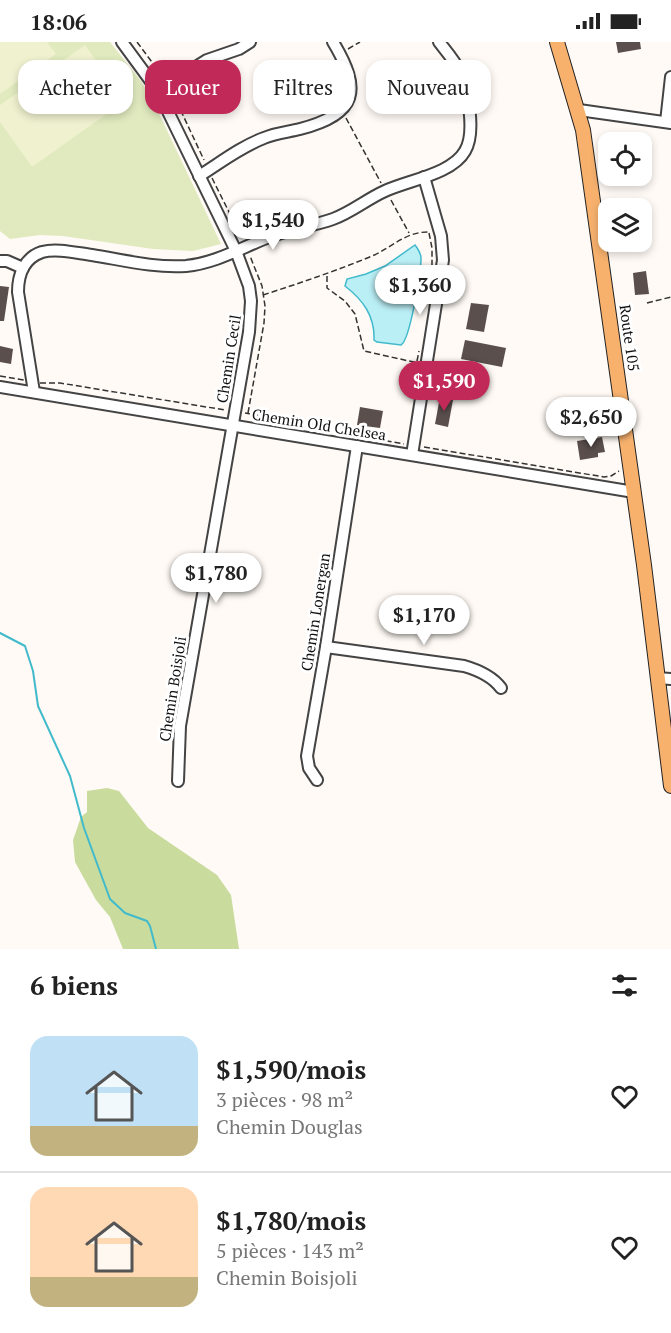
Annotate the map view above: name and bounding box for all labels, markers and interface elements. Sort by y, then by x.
text: 18:06 [30,7,87,36]
chip: Acheter [18,60,133,114]
chip: Louer [145,60,241,114]
chip: Filtres [253,60,354,114]
chip: Nouveau [366,60,491,114]
map controls [598,132,652,252]
button: locate [598,132,652,186]
button: layers [598,198,652,252]
pin: $1,540 [224,200,322,251]
text: $1,540 [242,206,304,233]
pin: $1,360 [371,265,469,316]
text: $1,360 [389,271,451,298]
street label: Route 105 [615,303,645,372]
street label: Chemin Cecil [211,313,245,404]
pin: $1,590 [395,361,493,412]
text: $1,590 [413,367,475,394]
pin: $2,650 [542,397,640,448]
text: $2,650 [560,403,622,430]
street label: Chemin Old Chelsea [251,404,388,445]
street label: Chemin Lonergan [296,551,334,672]
pin: $1,780 [167,553,265,604]
text: $1,780 [185,559,247,586]
pin: $1,170 [375,595,473,646]
text: $1,170 [393,601,455,628]
street label: Chemin Boisjoli [154,635,190,743]
text: 6 biens [30,968,118,1002]
icon: filters [608,969,641,1002]
text: $1,590/mois [216,1052,366,1086]
icon: home [78,1060,150,1132]
icon: heart [608,1080,641,1113]
text: 3 pièces · 98 m² [216,1086,353,1113]
text: Chemin Douglas [216,1113,363,1140]
text: $1,780/mois [216,1203,366,1237]
icon: home [78,1211,150,1283]
icon: heart [608,1231,641,1264]
text: 5 pièces · 143 m² [216,1237,364,1264]
text: Chemin Boisjoli [216,1264,358,1291]

